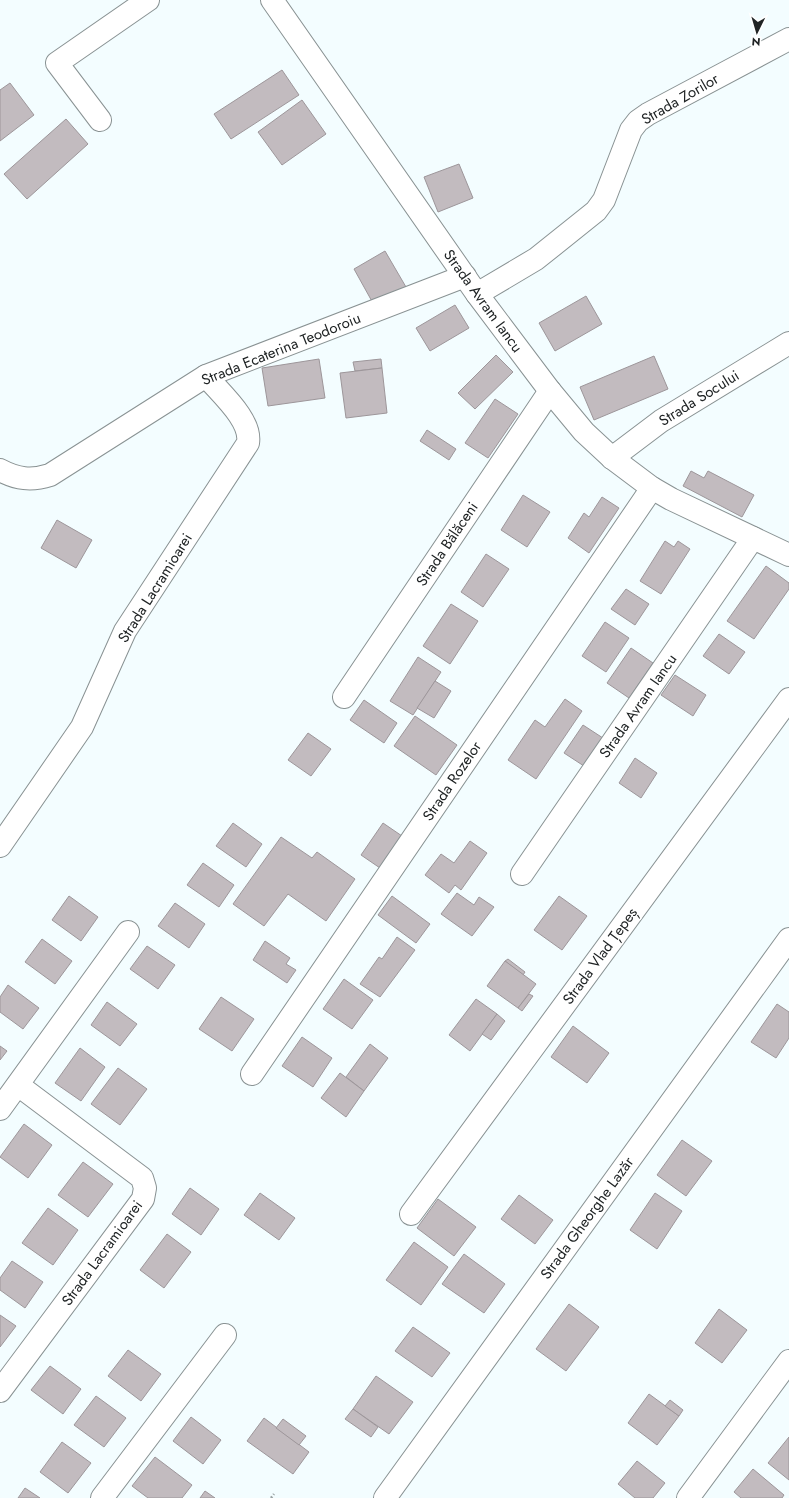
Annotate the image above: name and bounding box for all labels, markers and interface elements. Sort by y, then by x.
north arrow [737,12,777,52]
text: N [751,34,761,50]
street label: Strada Zorilor [637,68,724,130]
street label: Strada Avram Iancu [438,245,528,357]
street label: Strada Ecaterina Teodoroiu [198,307,364,391]
street label: Strada Socului [655,365,743,431]
street label: Strada Bălăceni [411,497,483,591]
street label: Strada Lacramioarei [112,529,198,647]
street label: Strada Avram Iancu [594,649,682,763]
street label: Strada Rozelor [417,736,487,825]
street label: Strada Vlad Țepeș [557,903,643,1009]
street label: Strada Gheorghe Lazăr [535,1151,640,1284]
street label: Strada Lacramioarei [56,1196,148,1310]

